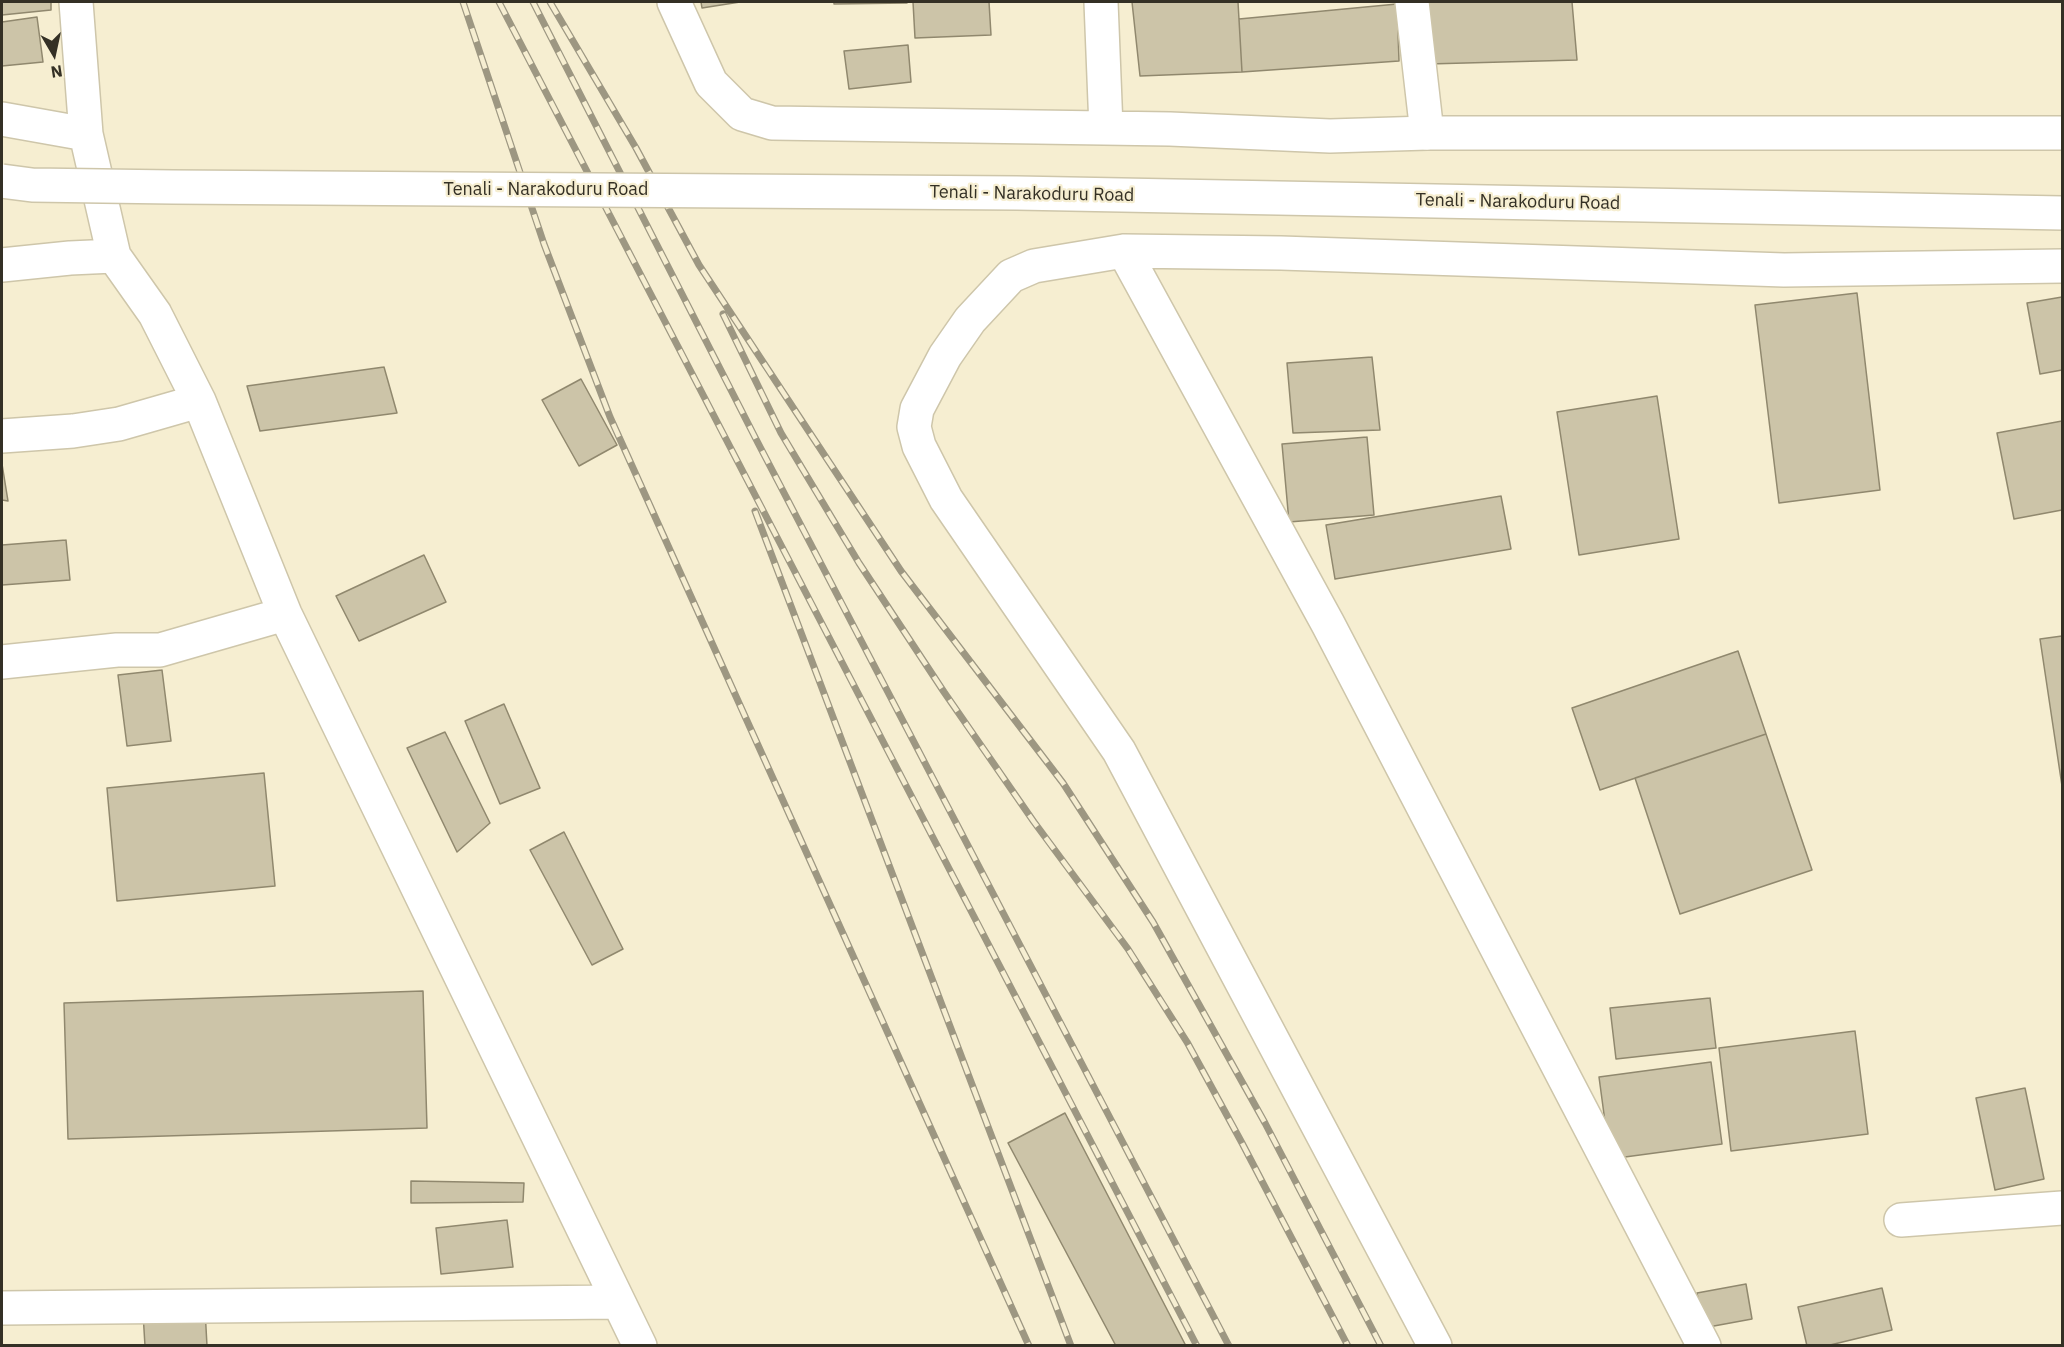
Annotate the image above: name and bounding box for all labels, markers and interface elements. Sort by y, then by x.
north arrow [24,24,84,84]
text: N [50,61,64,83]
street label: Tenali - Narakoduru Road [444,179,648,201]
street label: Tenali - Narakoduru Road [929,181,1135,207]
street label: Tenali - Narakoduru Road [1415,189,1621,215]

